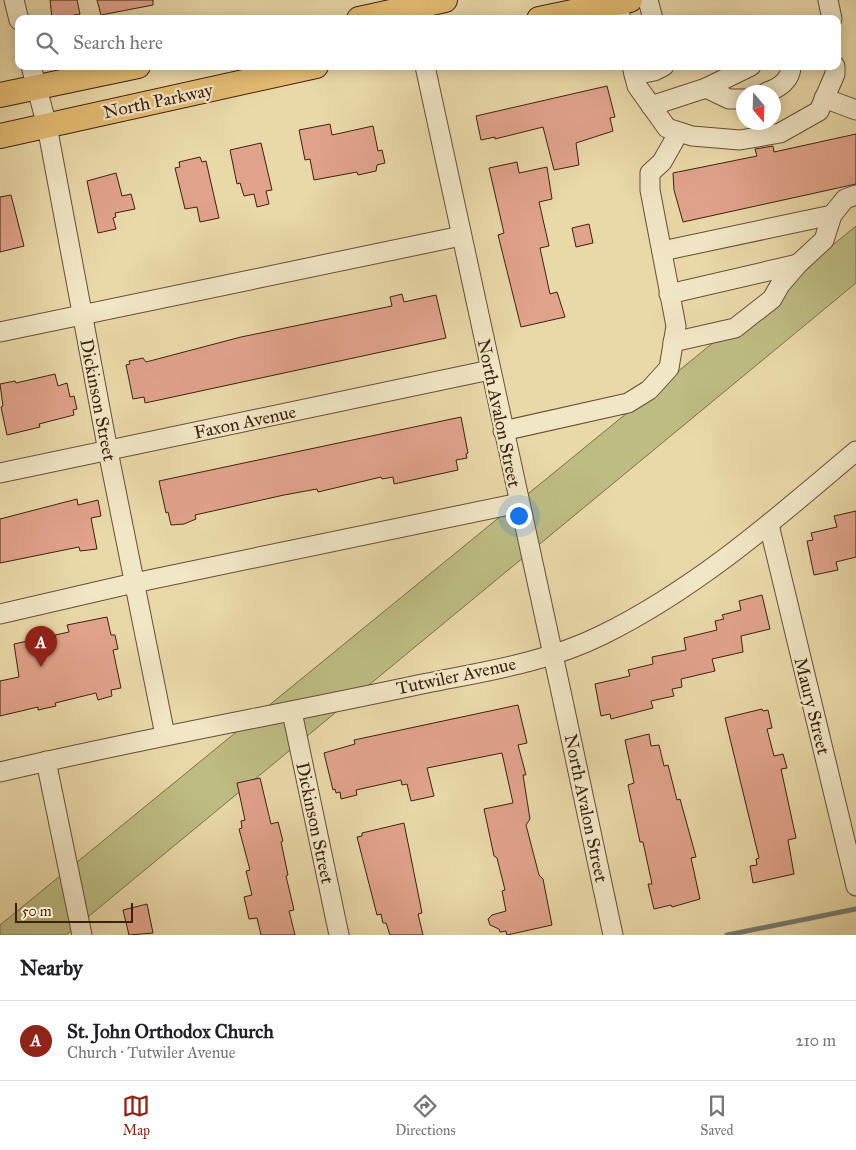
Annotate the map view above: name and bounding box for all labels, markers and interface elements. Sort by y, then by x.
search box [15,15,841,70]
icon: search [33,29,61,57]
text: Search here [73,31,163,54]
street label: North Parkway [101,79,215,123]
north arrow [736,85,781,130]
street label: Dickinson Street [75,337,121,463]
street label: North Avalon Street [473,337,526,490]
street label: Faxon Avenue [192,400,298,444]
your location [506,503,532,529]
pin: A [25,626,57,667]
street label: Tutwiler Avenue [394,653,518,699]
street label: Maury Street [789,655,835,758]
street label: North Avalon Street [560,732,613,885]
street label: Dickinson Street [291,760,339,886]
scale bar [15,900,132,923]
text: 50 m [22,903,51,920]
text: Nearby [20,955,83,981]
text: St. John Orthodox Church [67,1020,274,1043]
text: A [31,1031,41,1050]
text: 210 m [796,1031,836,1050]
text: Church · Tutwiler Avenue [67,1043,235,1062]
tab: Map [122,1092,150,1139]
tab: Directions [395,1092,456,1139]
tab: Saved [700,1092,734,1139]

